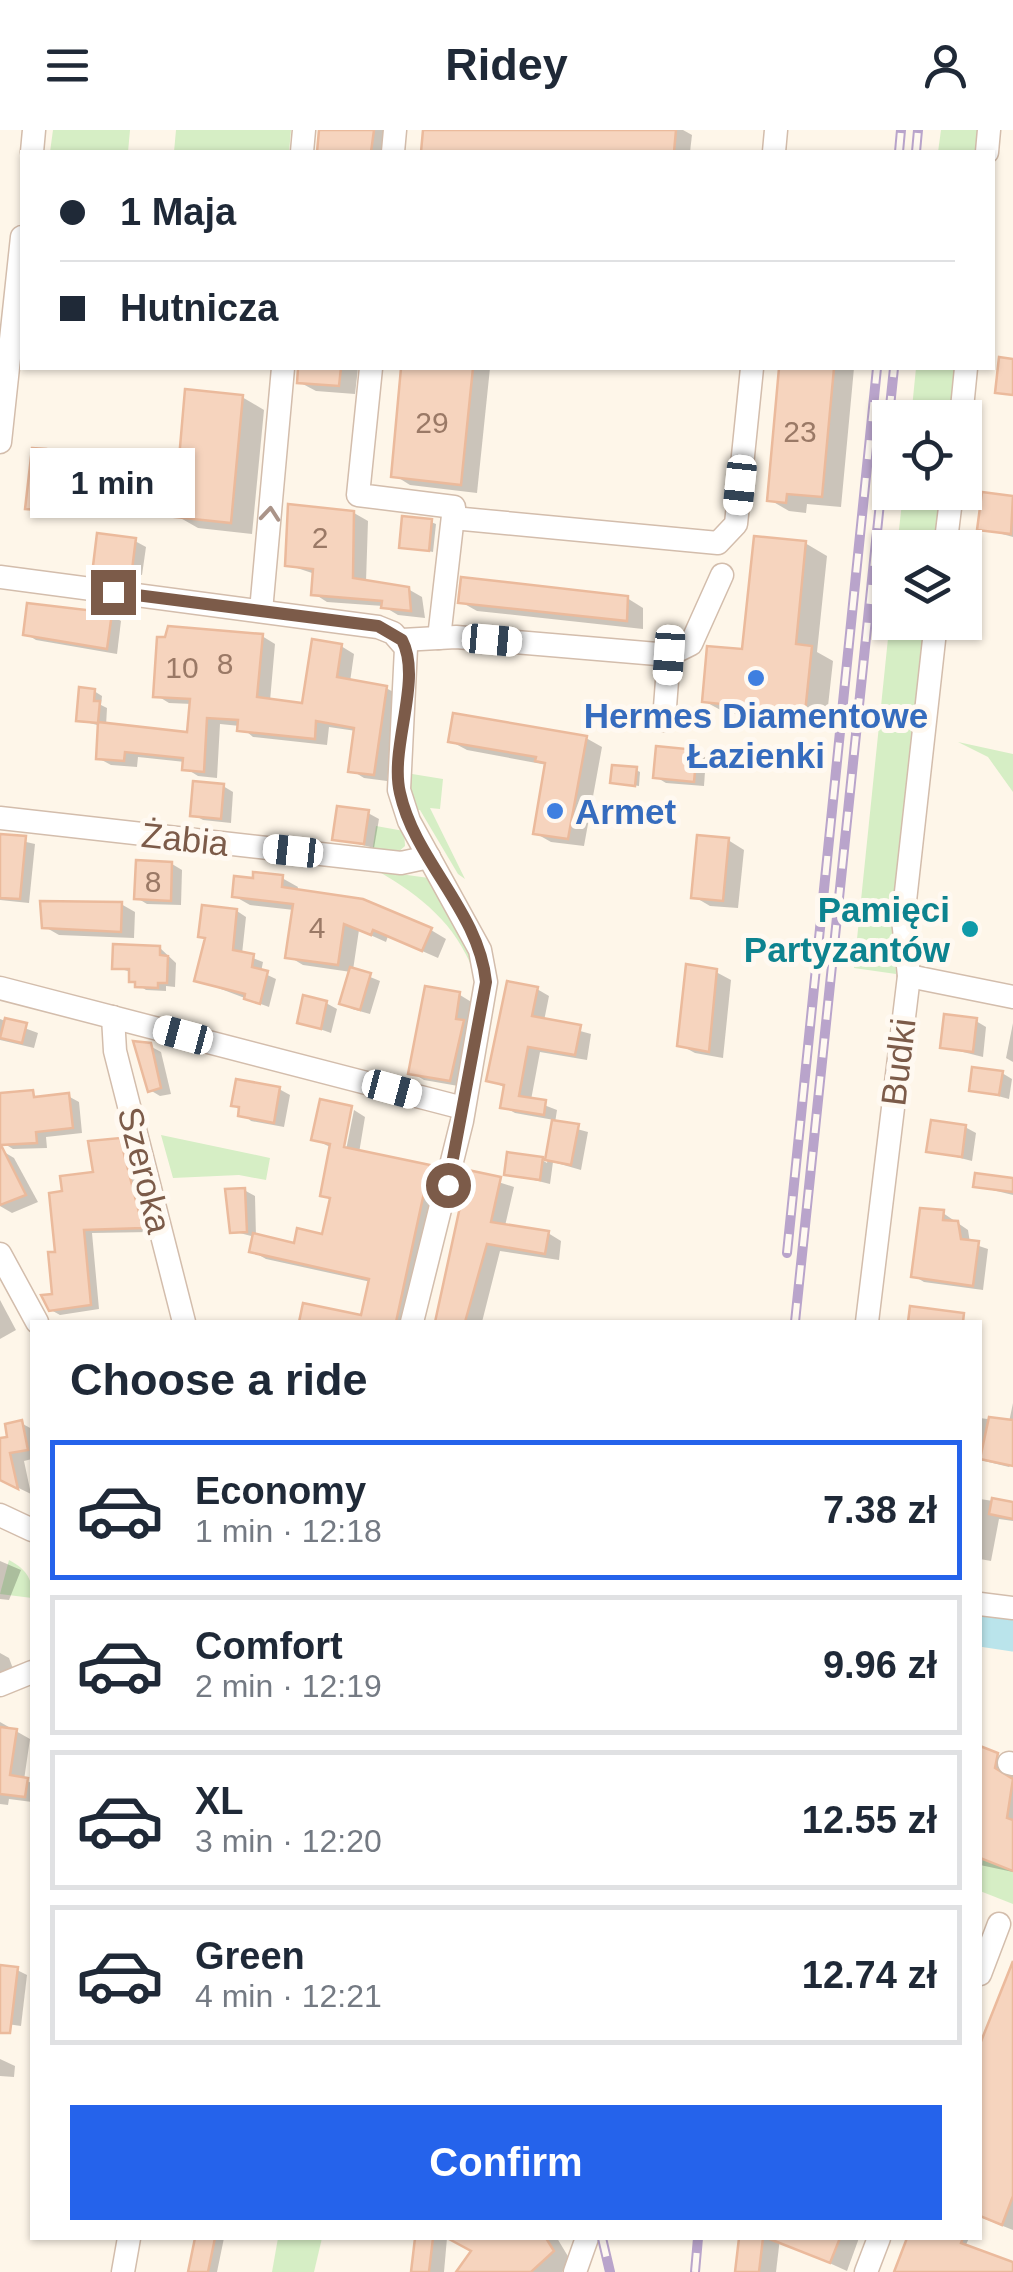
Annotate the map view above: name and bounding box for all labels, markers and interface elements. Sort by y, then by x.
icon: menu [40,38,95,93]
icon: person [918,38,973,93]
text: Ridey [445,39,568,90]
text: 1 Maja [120,191,236,233]
text: Hutnicza [120,287,278,329]
map controls [872,400,982,640]
button: locate [872,400,982,510]
house number: 29 [415,406,449,439]
house number: 23 [783,415,817,448]
callout: 1 min [31,447,196,517]
car [722,454,758,516]
text: 1 min [71,465,154,501]
one-way arrow [258,505,280,521]
house number: 2 [312,521,328,554]
button: layers [872,530,982,640]
route end [91,570,136,615]
car [461,622,523,658]
car [652,624,686,686]
house number: 8 [217,647,233,680]
house number: 10 [165,651,199,684]
marker: Hermes Diamentowe Łazienki [745,667,767,689]
place label: Hermes Diamentowe Łazienki [584,696,928,775]
place label: Armet [575,792,676,831]
marker: Armet [544,800,566,822]
street label: Żabia [139,815,231,863]
car [262,833,324,869]
house number: 8 [145,865,161,898]
place label: Pamięci Partyzantów [744,890,951,969]
house number: 4 [309,911,325,944]
marker: Pamięci Partyzantów [959,918,981,940]
car [150,1013,216,1057]
street label: Budki [873,1016,923,1108]
car [359,1067,425,1111]
street label: Szeroka [111,1103,180,1238]
route start [426,1163,471,1208]
text: Choose a ride [70,1354,368,1405]
icon: car [75,1465,165,1555]
text: Economy [195,1470,366,1512]
text: 7.38 zł [823,1489,937,1531]
text: 1 min · 12:18 [195,1513,382,1549]
icon: car [75,1620,165,1710]
text: Comfort [195,1625,343,1667]
text: 9.96 zł [823,1644,937,1686]
text: 2 min · 12:19 [195,1668,382,1704]
icon: car [75,1775,165,1865]
text: XL [195,1780,244,1822]
text: 12.55 zł [802,1799,937,1841]
text: 3 min · 12:20 [195,1823,382,1859]
icon: car [75,1930,165,2020]
text: Green [195,1935,305,1977]
text: 12.74 zł [802,1954,937,1996]
text: 4 min · 12:21 [195,1978,382,2014]
button: Confirm [70,2105,942,2220]

